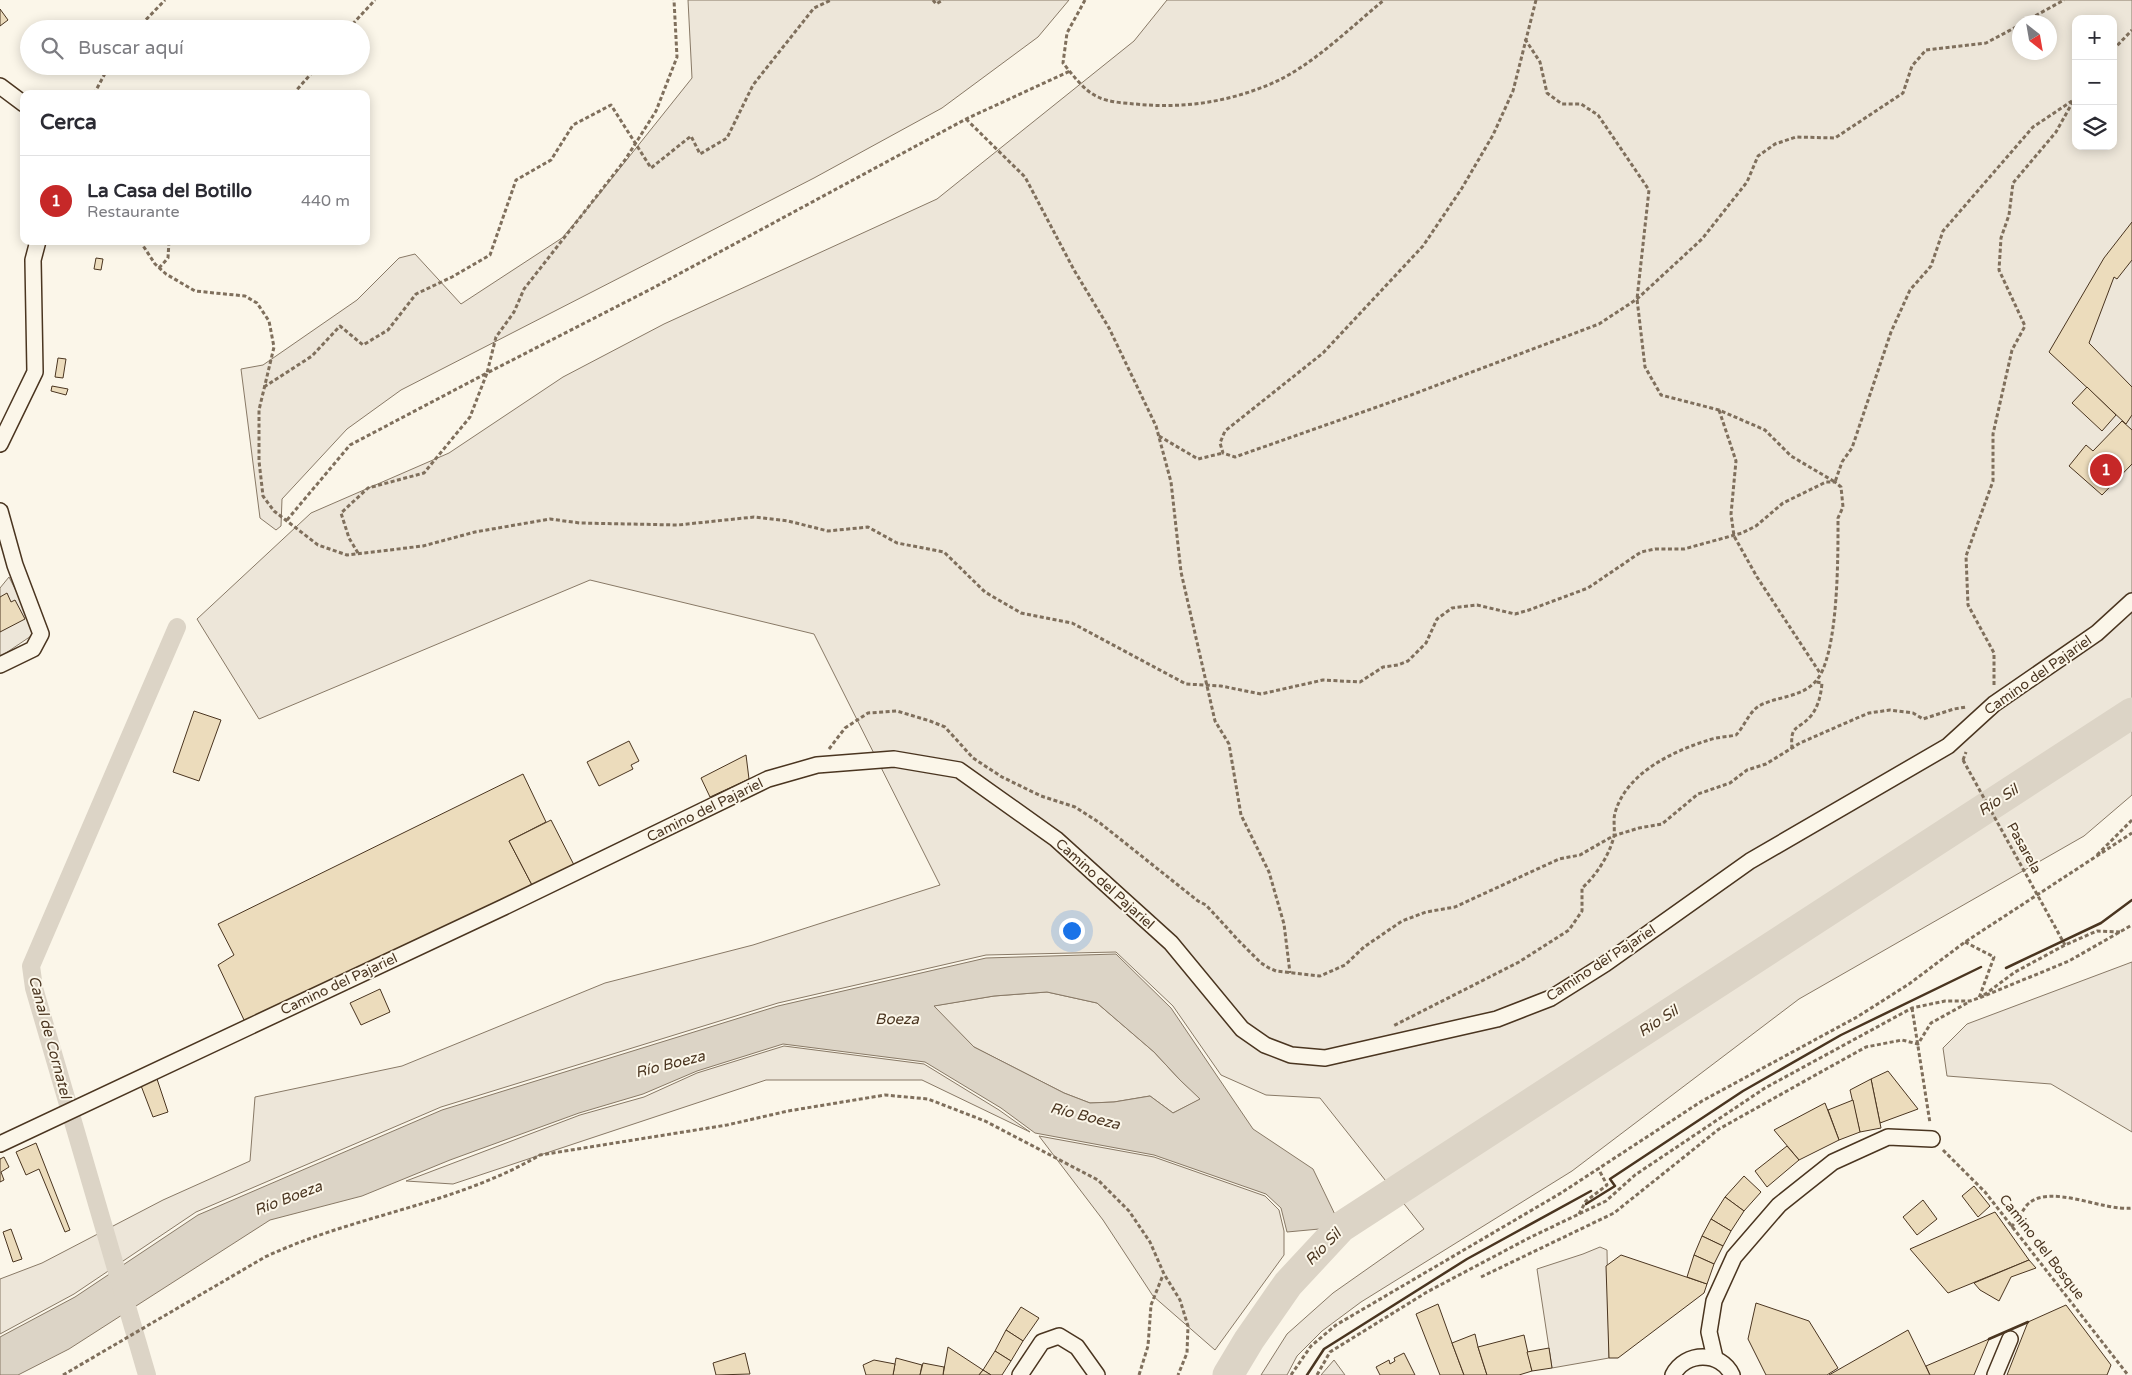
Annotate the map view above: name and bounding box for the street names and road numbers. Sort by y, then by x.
street label: Camino del Pajariel [1981,632,2095,718]
street label: Camino del Pajariel [644,775,766,845]
street label: Pasarela [2003,819,2045,877]
street label: Camino del Pajariel [1052,835,1158,933]
street label: Camino del Pajariel [1543,921,1659,1005]
street label: Camino del Pajariel [278,949,400,1019]
street label: Camino del Bosque [1996,1191,2088,1303]

